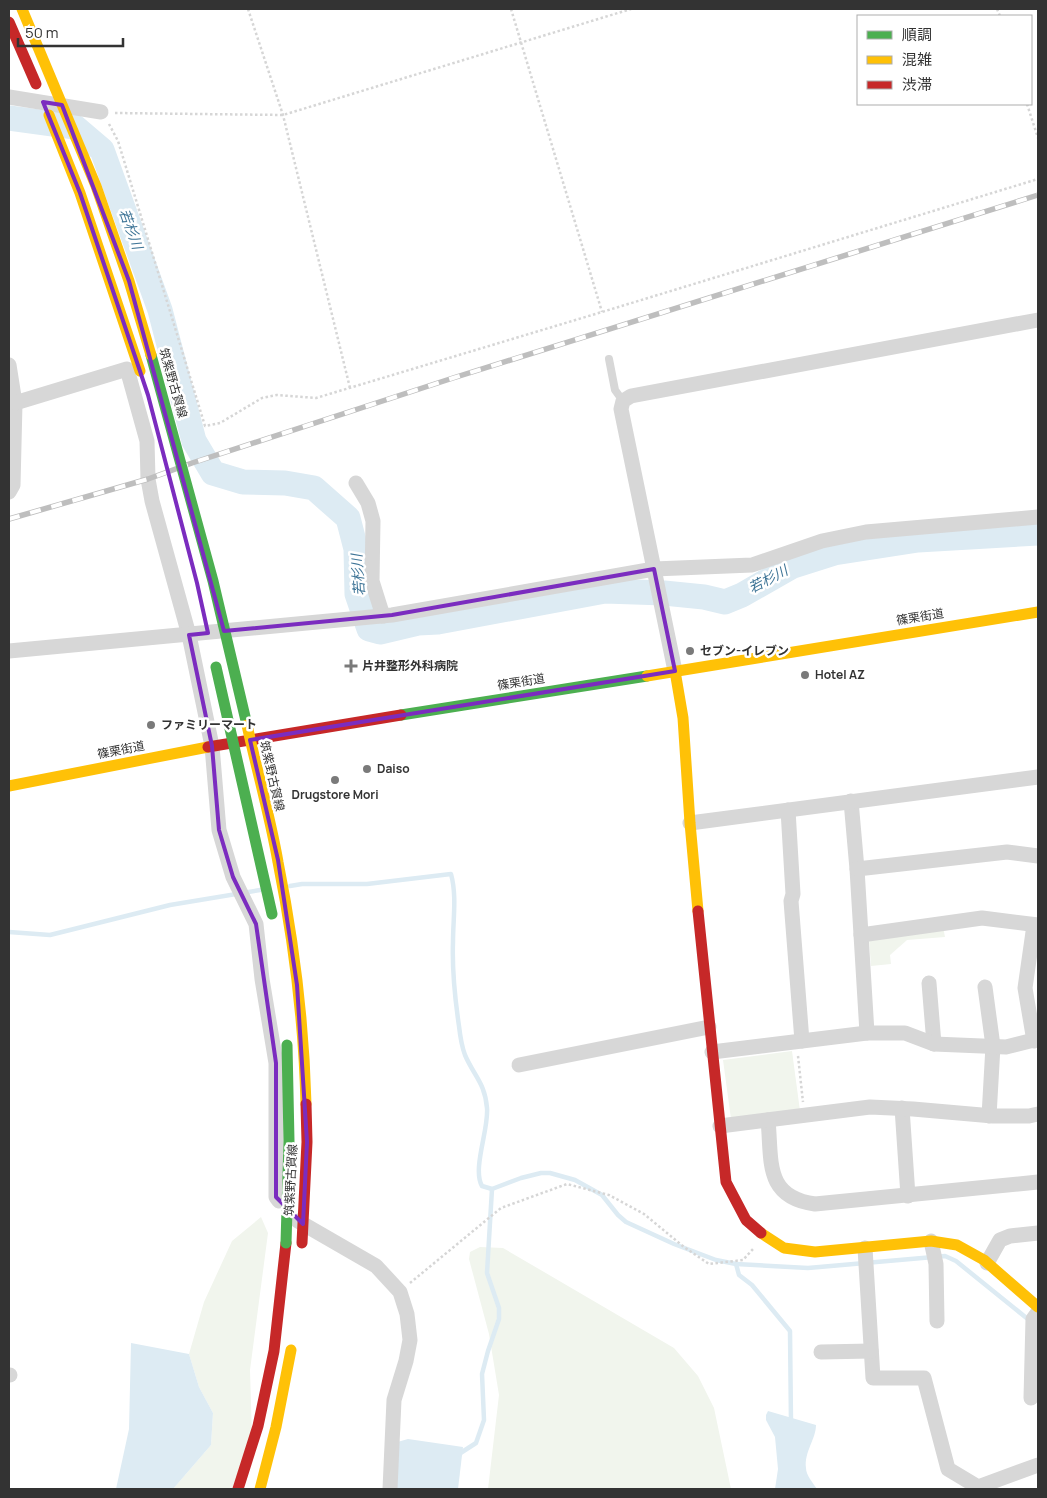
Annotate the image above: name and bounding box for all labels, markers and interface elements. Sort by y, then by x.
scale bar [18,15,122,47]
legend [857,15,1032,105]
text: 50 m [25,22,59,43]
text: 順調 [902,24,932,45]
text: 混雑 [902,49,932,70]
text: 渋滞 [902,74,932,95]
water label: 若杉川 [115,206,148,254]
street label: 筑紫野古賀線 [155,346,192,420]
water label: 若杉川 [346,551,368,597]
water label: 若杉川 [745,559,793,597]
street label: 篠栗街道 [895,604,945,629]
place label: セブン-イレブン [700,642,789,659]
marker: セブン-イレブン [684,645,696,657]
place label: 片井整形外科病院 [362,657,458,674]
marker: 片井整形外科病院 [344,659,358,673]
place label: Hotel AZ [815,666,865,683]
street label: 篠栗街道 [496,669,546,694]
marker: Hotel AZ [799,669,811,681]
place label: ファミリーマート [161,716,257,733]
marker: ファミリーマート [145,719,157,731]
street label: 篠栗街道 [96,737,146,762]
street label: 筑紫野古賀線 [256,739,289,813]
place label: Daiso [377,760,410,777]
marker: Daiso [361,763,373,775]
marker: Drugstore Mori [329,774,341,786]
place label: Drugstore Mori [292,786,379,803]
street label: 筑紫野古賀線 [280,1144,301,1216]

